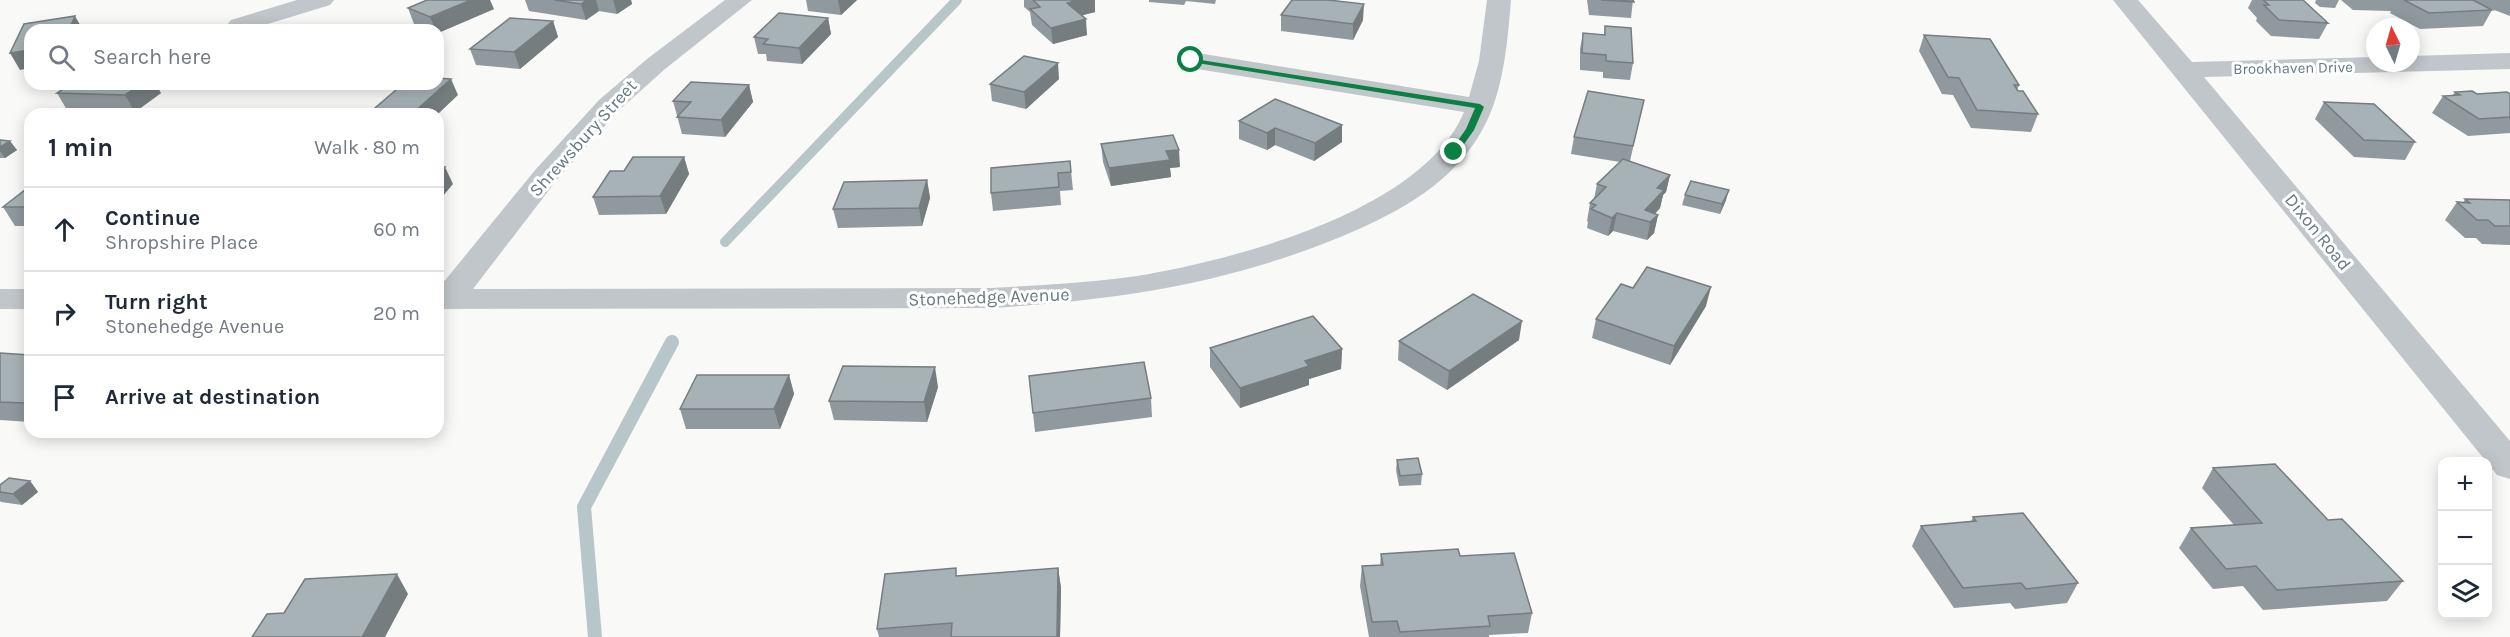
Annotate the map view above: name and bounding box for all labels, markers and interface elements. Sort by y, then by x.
north arrow [2366,18,2420,72]
search box [24,24,444,90]
icon: search [45,41,78,74]
text: Search here [93,44,211,70]
route start [1177,46,1203,72]
street label: Brookhaven Drive [2233,58,2353,78]
street label: Shrewsbury Street [525,75,642,201]
text: 1 min [48,132,113,163]
text: Walk · 80 m [314,136,420,159]
route end [1440,138,1466,164]
street label: Dixon Road [2280,189,2356,275]
text: Continue [105,205,200,231]
icon: ahead [48,213,81,246]
text: 60 m [373,218,420,241]
text: Shropshire Place [105,231,258,254]
street label: Stonehedge Avenue [908,283,1070,311]
text: Turn right [105,289,208,315]
icon: right [48,297,81,330]
text: 20 m [373,302,420,325]
text: Stonehedge Avenue [105,315,284,338]
icon: arrive [48,381,81,414]
text: Arrive at destination [105,384,320,410]
map controls [2438,457,2492,619]
button: + [2438,457,2492,511]
button: − [2438,511,2492,565]
button: layers [2438,565,2492,619]

